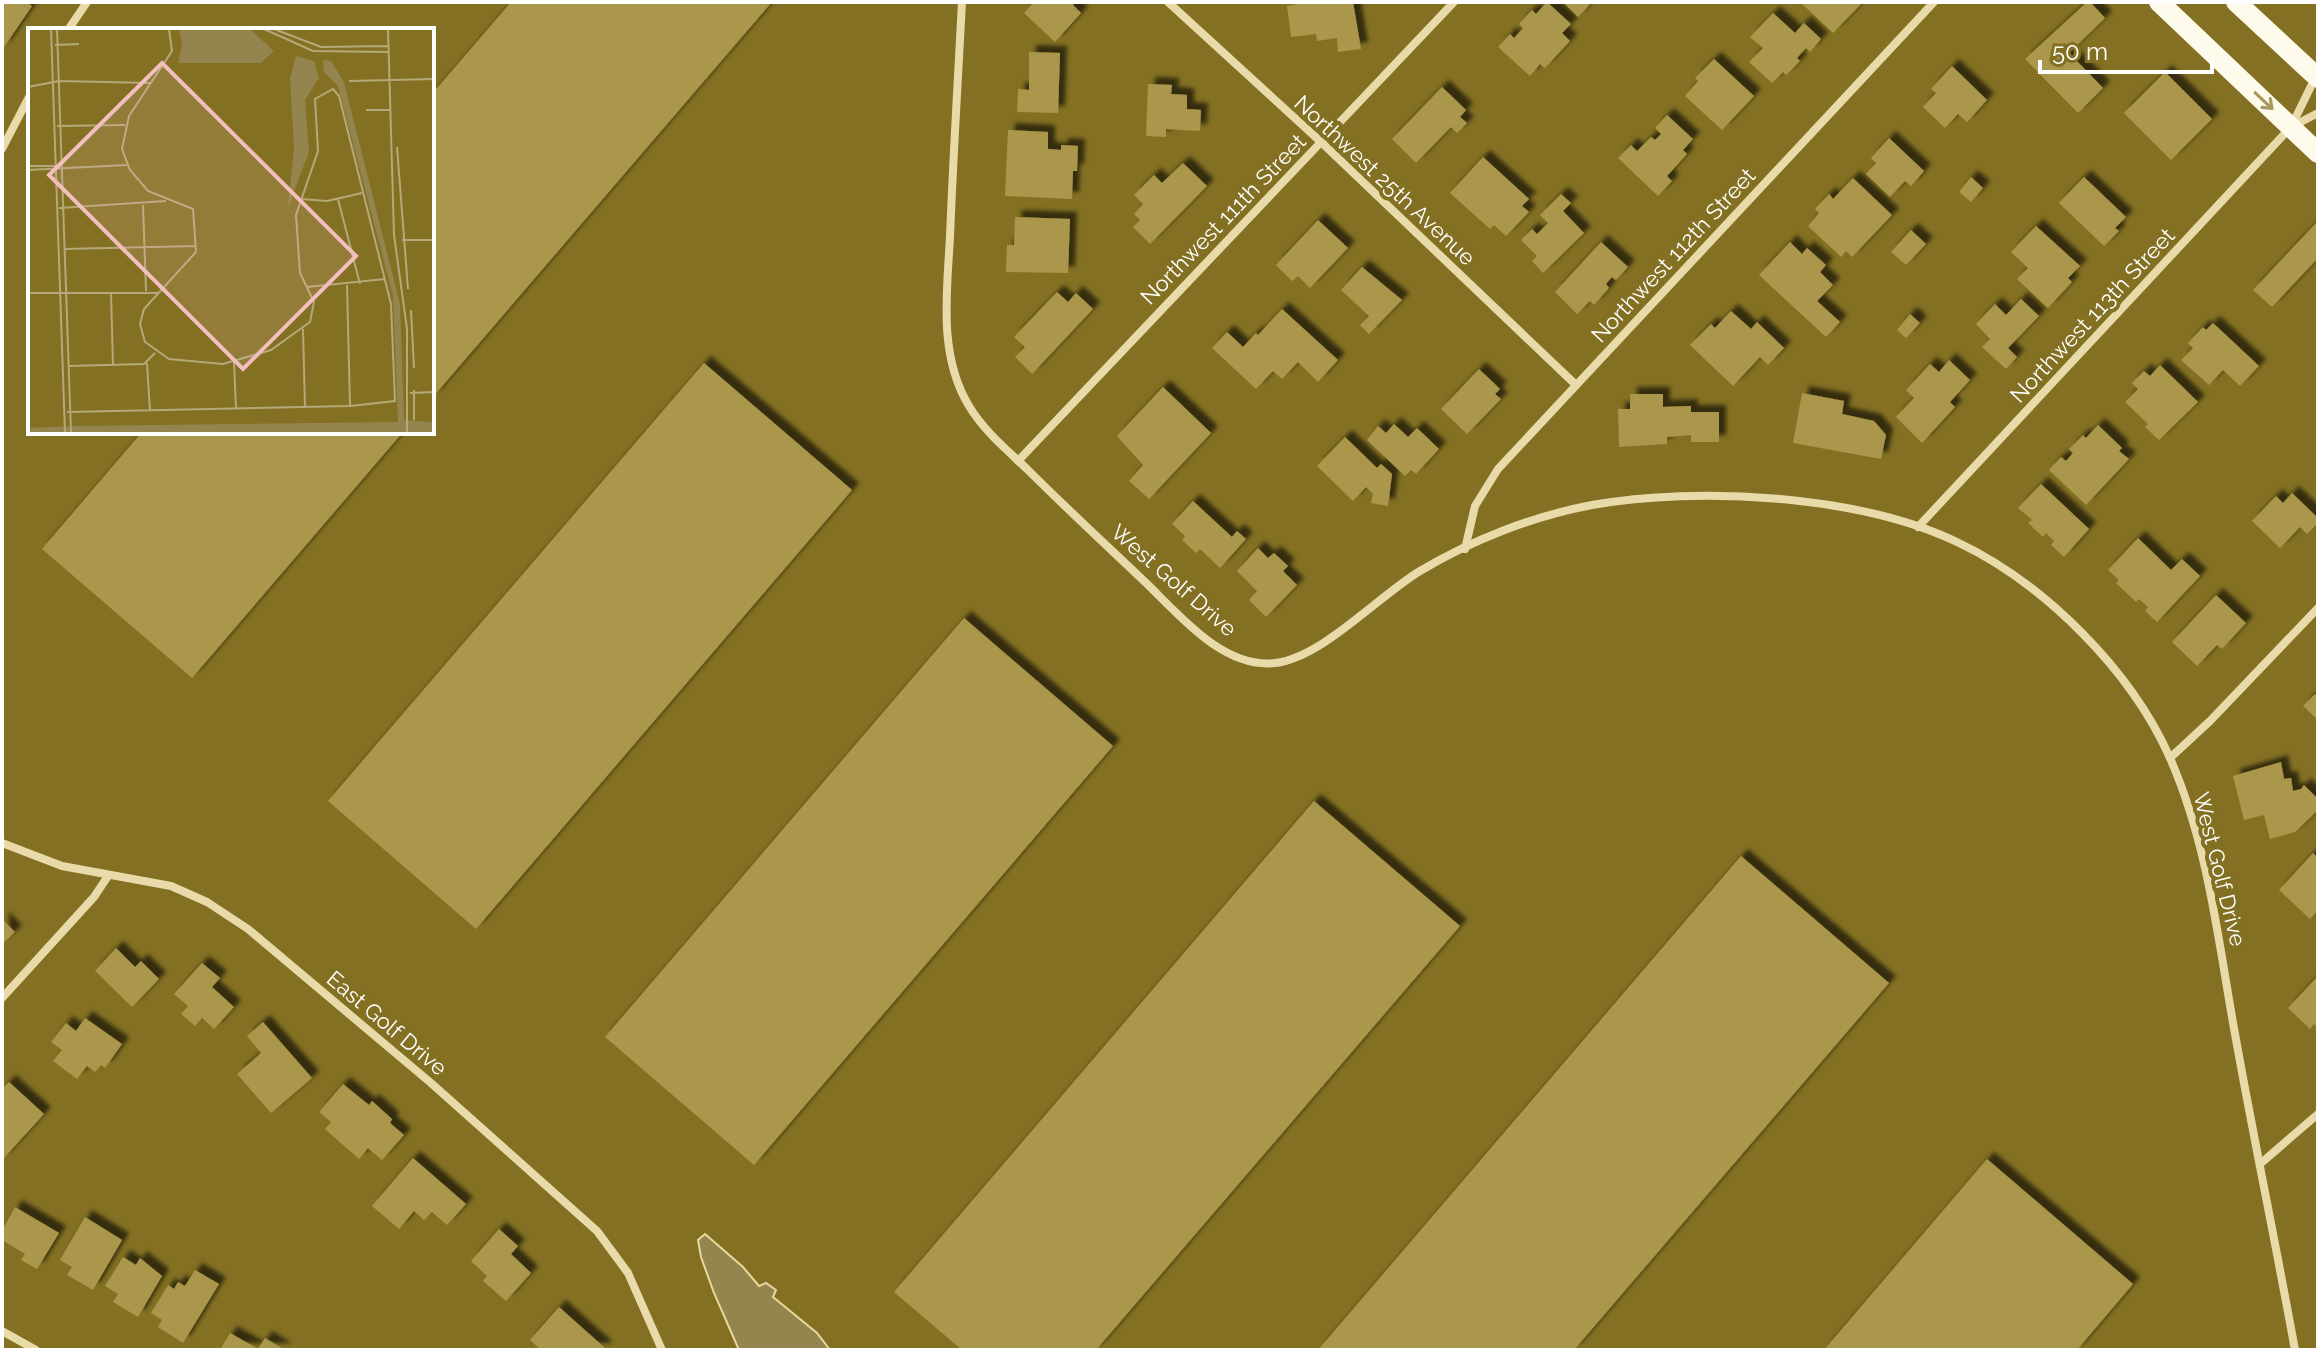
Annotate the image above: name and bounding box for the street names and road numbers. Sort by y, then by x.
street label: Northwest 25th Avenue [1289,90,1481,270]
street label: Northwest 111th Street [1135,128,1311,310]
street label: Northwest 112th Street [1586,162,1761,347]
street label: Northwest 113th Street [2004,222,2180,408]
street label: West Golf Drive [1106,518,1242,642]
street label: West Golf Drive [2188,789,2252,949]
street label: East Golf Drive [322,965,452,1081]

